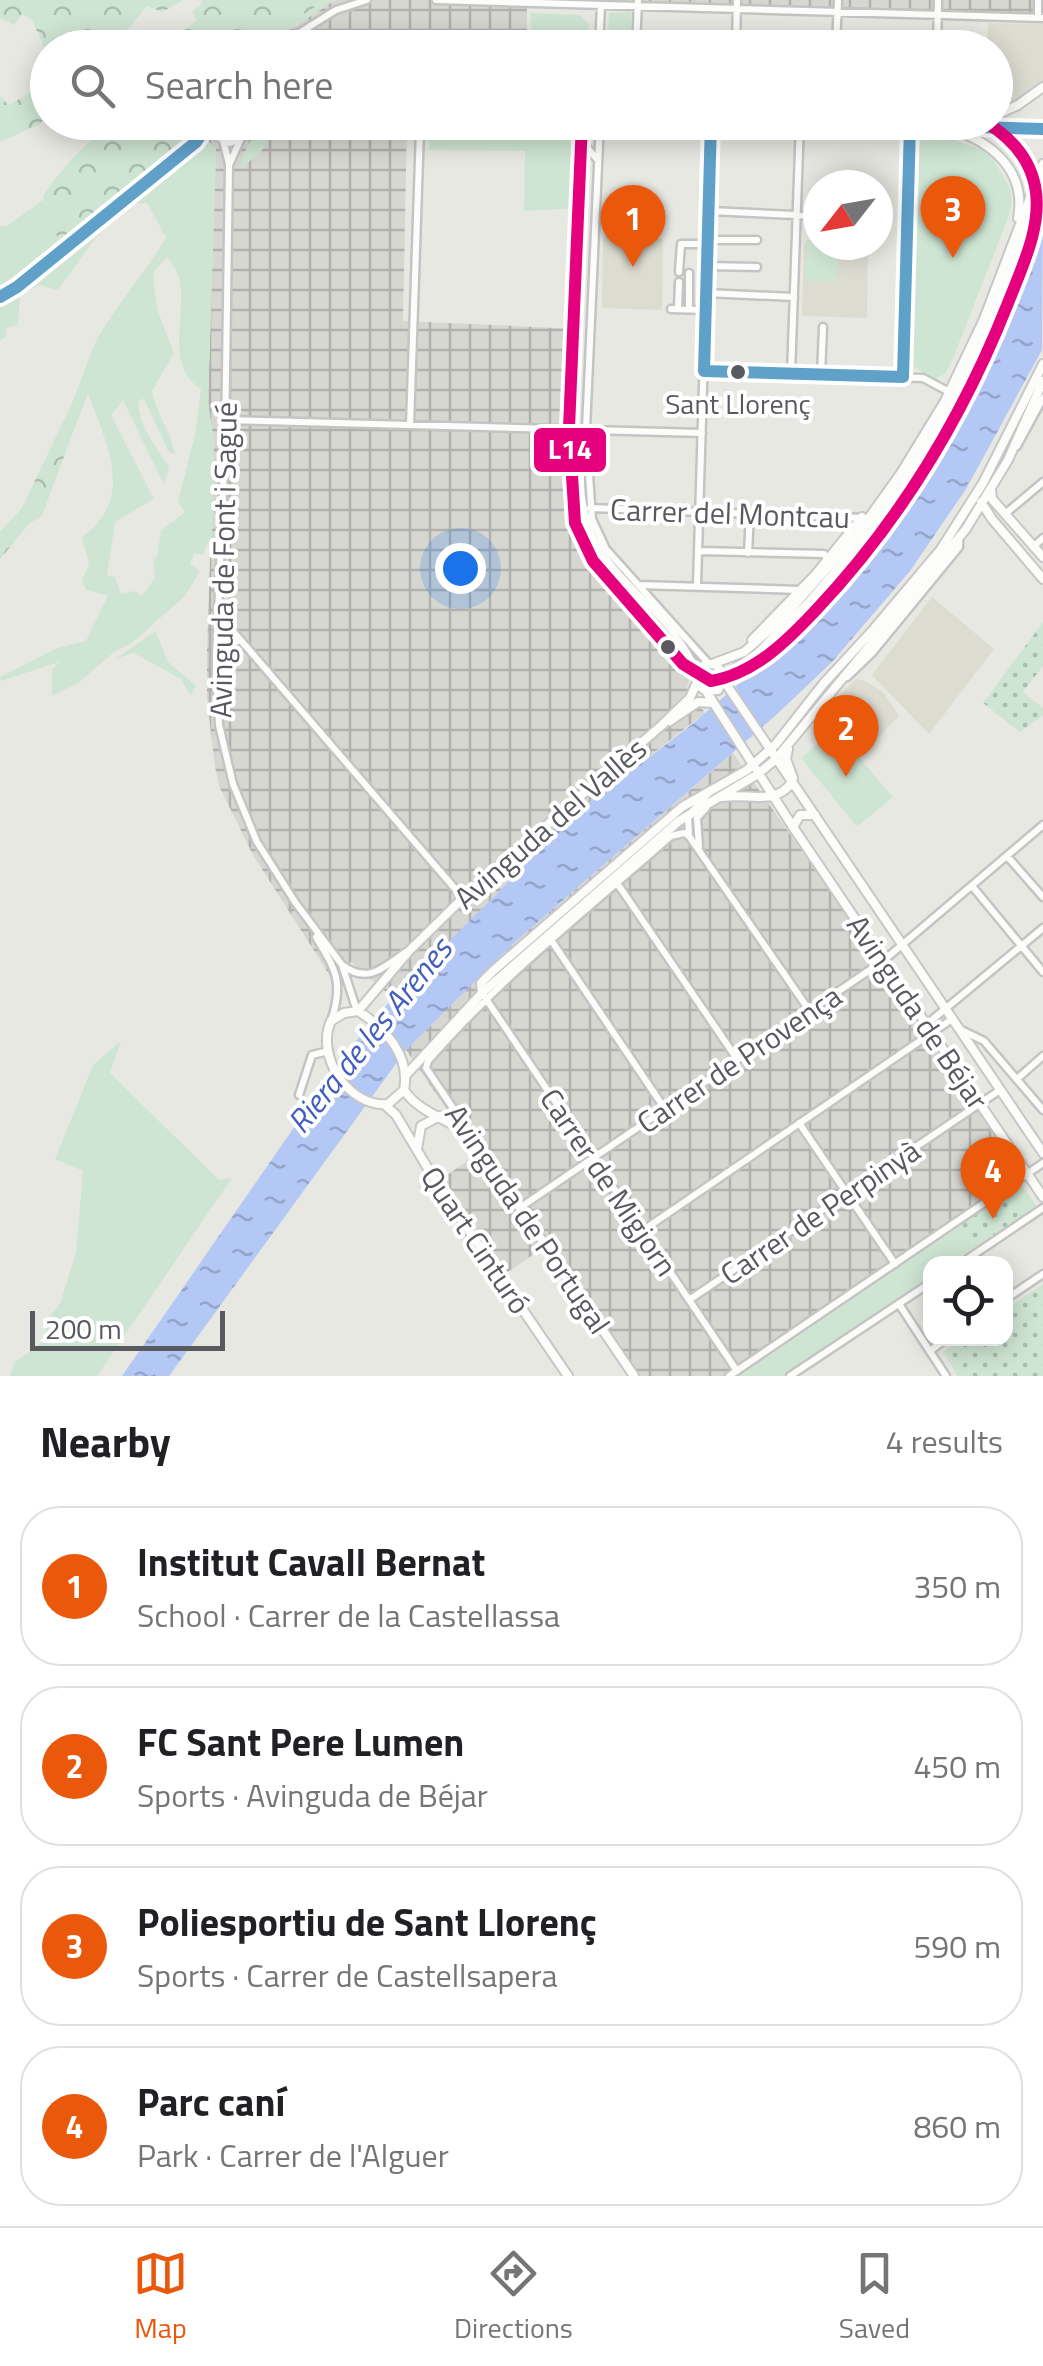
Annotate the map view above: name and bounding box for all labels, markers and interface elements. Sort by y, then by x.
search box [30,30,1013,140]
text: Search here [145,56,333,114]
icon: search [65,58,120,113]
north arrow [803,170,893,260]
pin: 3 [920,176,986,258]
pin: 1 [600,184,666,267]
marker: Sant Llorenç [728,362,748,382]
place label: Sant Llorenç [665,382,811,425]
street label: Avinguda de Font i Sagué [197,402,249,718]
line badge: L14 [532,426,608,474]
text: L14 [548,427,592,470]
street label: Carrer del Montcau [609,486,851,540]
your location [435,543,486,594]
unlabelled marker [658,637,678,657]
pin: 2 [814,694,878,777]
street label: Avinguda del Vallès [443,726,657,920]
street label: Avinguda de Béjar [836,905,1000,1119]
water label: Riera de les Arenes [275,925,464,1143]
street label: Carrer de Provença [627,973,851,1145]
street label: Carrer de Migjorn [529,1079,689,1285]
street label: Avinguda de Portugal [434,1095,622,1343]
street label: Carrer de Perpinyà [711,1128,929,1296]
pin: 4 [960,1136,1026,1219]
street label: Quart Cinturó [410,1157,542,1323]
map controls [923,1256,1013,1346]
button: locate [923,1256,1013,1346]
scale bar [30,1306,225,1350]
text: 200 m [45,1307,122,1350]
text: Nearby [40,1409,171,1473]
text: 4 results [886,1417,1003,1465]
text: Institut Cavall Bernat [137,1533,485,1591]
text: 1 [66,1562,83,1610]
text: 350 m [913,1562,1001,1610]
text: School · Carrer de la Castellassa [137,1591,560,1639]
text: FC Sant Pere Lumen [137,1713,464,1771]
text: 2 [66,1742,83,1790]
text: 450 m [913,1742,1001,1790]
text: Sports · Avinguda de Béjar [137,1771,488,1819]
text: Poliesportiu de Sant Llorenç [137,1893,597,1951]
text: 3 [66,1922,83,1970]
text: 590 m [913,1922,1001,1970]
text: Sports · Carrer de Castellsapera [137,1951,558,1999]
text: Parc caní [137,2073,285,2131]
text: 4 [66,2102,83,2150]
text: 860 m [913,2102,1001,2150]
text: Park · Carrer de l'Alguer [137,2131,449,2179]
tab: Map [133,2246,188,2349]
tab: Directions [454,2246,573,2349]
tab: Saved [839,2246,910,2349]

